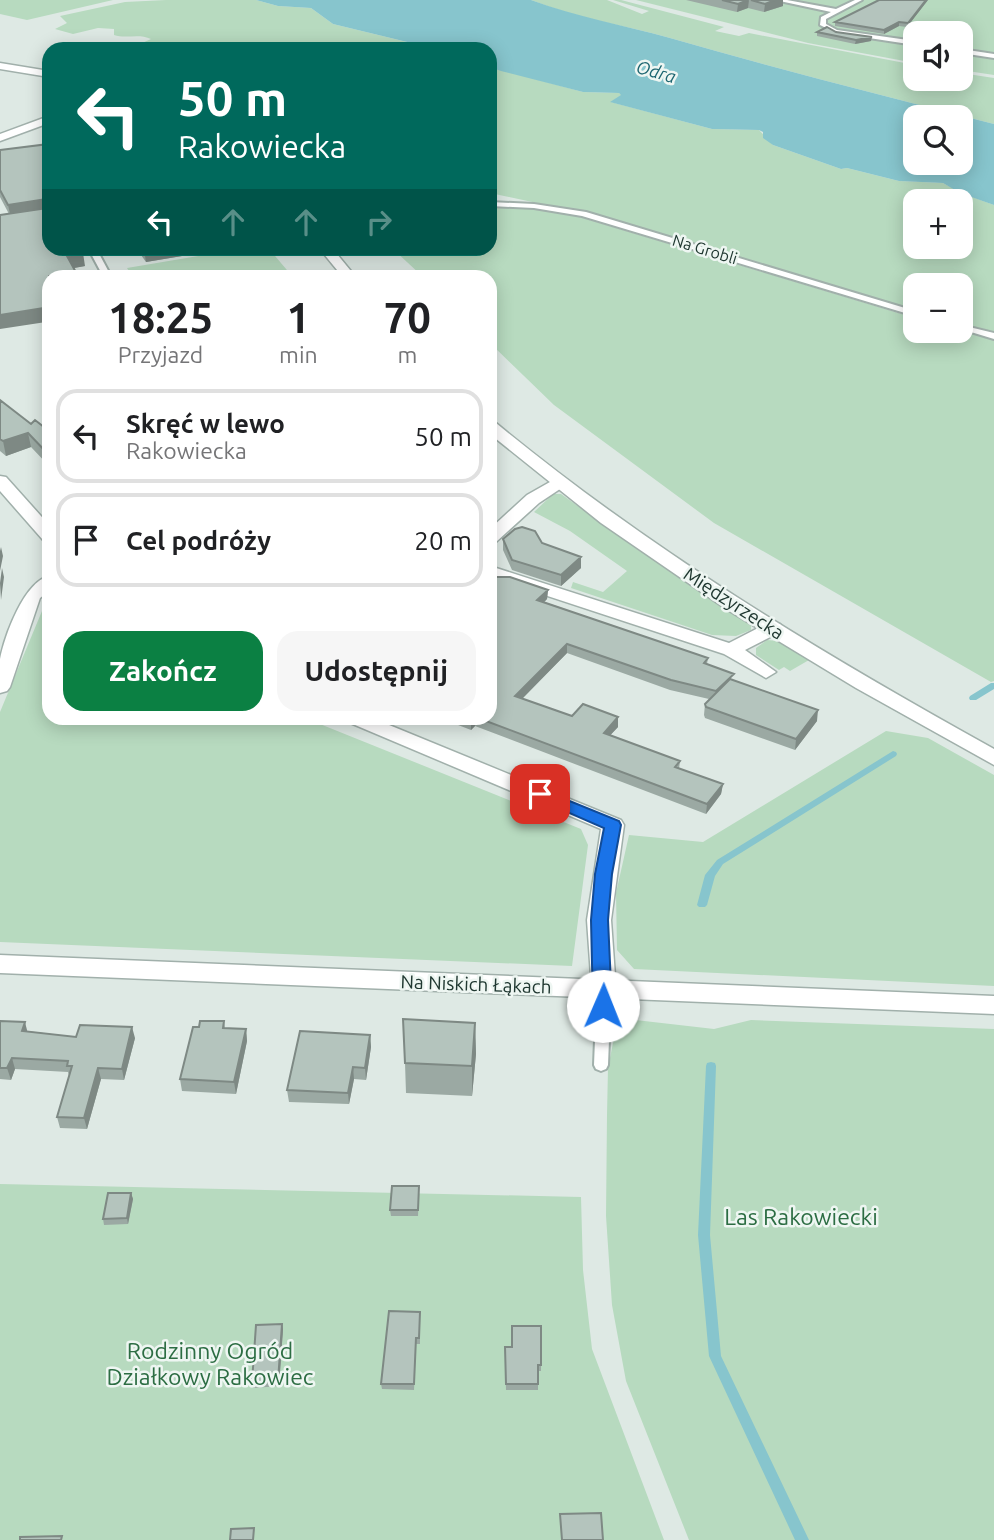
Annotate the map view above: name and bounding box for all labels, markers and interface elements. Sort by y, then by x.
map controls [903,21,973,343]
button: sound [903,21,973,91]
water label: Odra [634,56,679,86]
icon: left [63,70,154,161]
text: 50 m [178,70,287,125]
button: search [903,105,973,175]
text: Rakowiecka [178,128,346,164]
button: + [903,189,973,259]
icon: left [141,203,179,241]
icon: ahead [214,203,252,241]
icon: ahead [287,203,325,241]
icon: right [360,203,398,241]
street label: Na Grobli [670,231,740,267]
button: − [903,273,973,343]
text: 18:25 [108,294,213,341]
text: 1 [287,294,310,341]
text: 70 [384,294,431,341]
text: Przyjazd [118,342,203,367]
text: min [279,342,318,367]
text: m [397,342,417,367]
text: Skręć w lewo [126,409,285,438]
icon: left [67,417,105,455]
text: 50 m [414,422,472,451]
text: Rakowiecka [126,438,247,463]
icon: arrive [67,521,105,559]
text: Cel podróży [126,526,271,555]
text: 20 m [414,526,472,555]
street label: Międzyrzecka [680,562,788,644]
button: Zakończ [63,631,263,711]
button: Udostępnij [277,631,476,711]
pin [510,764,570,824]
icon: arrive [521,775,559,813]
position arrow [566,969,640,1043]
street label: Na Niskich Łąkach [400,970,552,998]
park label: Las Rakowiecki [724,1204,878,1229]
park label: Rodzinny Ogród Działkowy Rakowiec [106,1338,314,1389]

